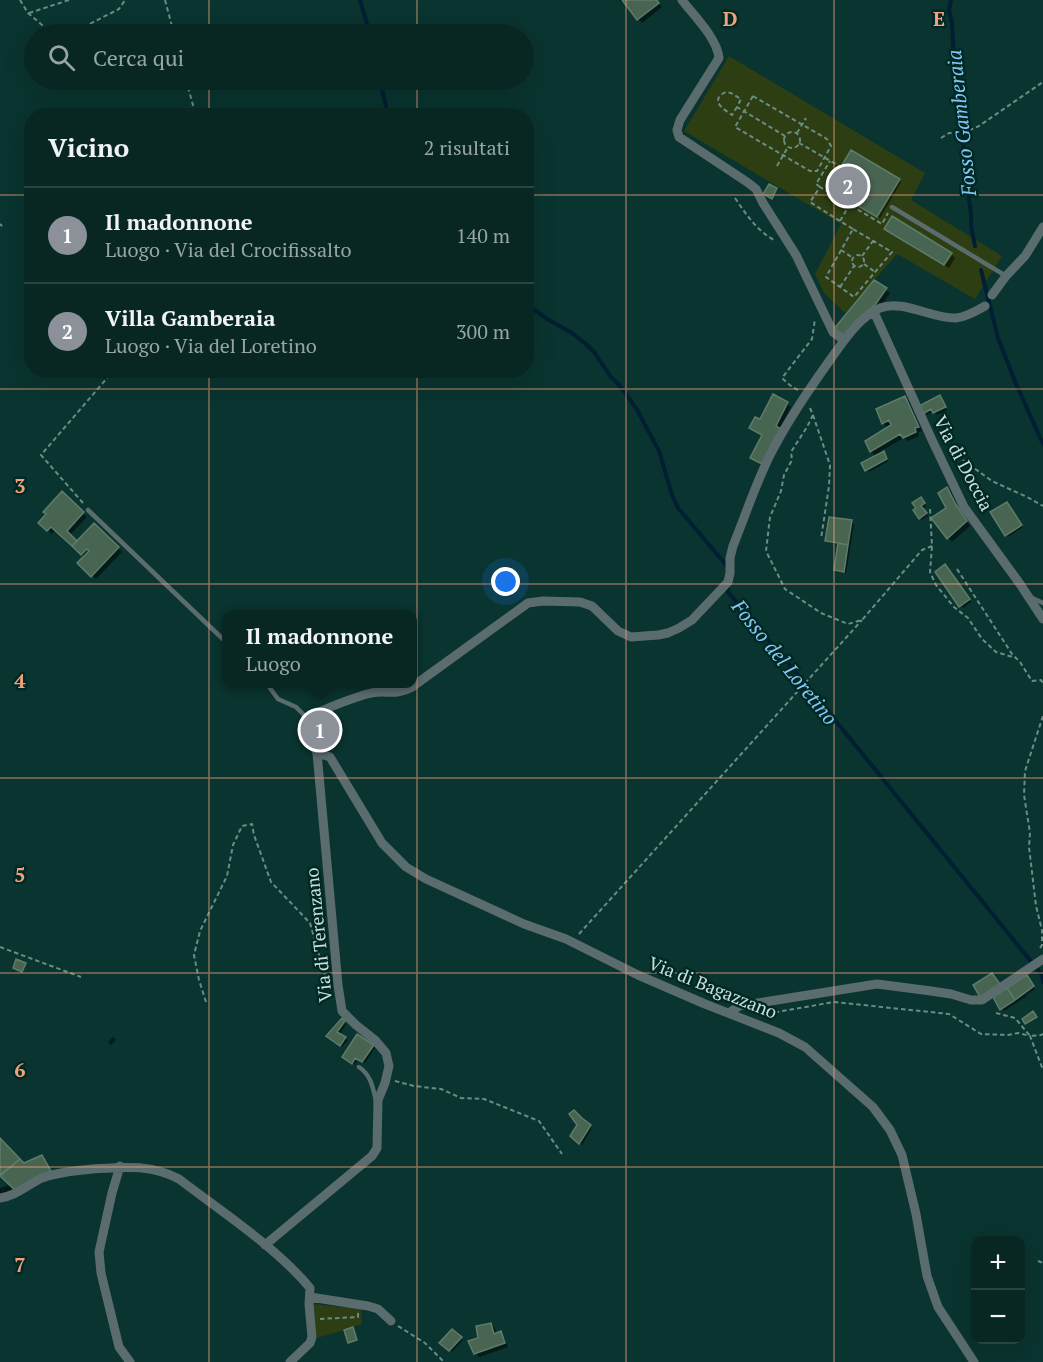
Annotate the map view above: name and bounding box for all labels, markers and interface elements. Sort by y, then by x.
text: D [723,5,737,32]
text: E [933,5,945,32]
search box [24,24,534,90]
icon: search [45,41,78,74]
text: Cerca qui [93,43,184,72]
water label: Fosso Gamberaia [940,48,982,199]
text: Vicino [48,130,129,164]
text: 2 risultati [424,134,510,161]
pin: 2 [828,164,868,208]
text: Il madonnone [105,207,253,236]
text: 1 [62,222,73,249]
text: 140 m [456,222,510,249]
text: Luogo · Via del Crocifissalto [105,236,352,263]
text: Villa Gamberaia [105,303,275,332]
text: 2 [62,318,73,345]
text: 300 m [456,318,510,345]
text: Luogo · Via del Loretino [105,332,317,359]
street label: Via di Doccia [929,411,999,515]
text: 3 [14,472,26,499]
your location [491,567,520,596]
water label: Fosso del Loretino [725,593,844,730]
popup [222,610,417,688]
text: Il madonnone [246,621,393,650]
text: Luogo [246,650,301,677]
text: 4 [14,667,26,694]
pin: 1 [300,708,340,752]
text: 5 [14,861,26,888]
street label: Via di Terenzano [299,866,337,1003]
street label: Via di Bagazzano [645,950,781,1024]
text: 6 [14,1056,26,1083]
map controls [971,1236,1025,1344]
button: + [971,1236,1025,1290]
text: 7 [14,1251,26,1278]
button: − [971,1290,1025,1344]

